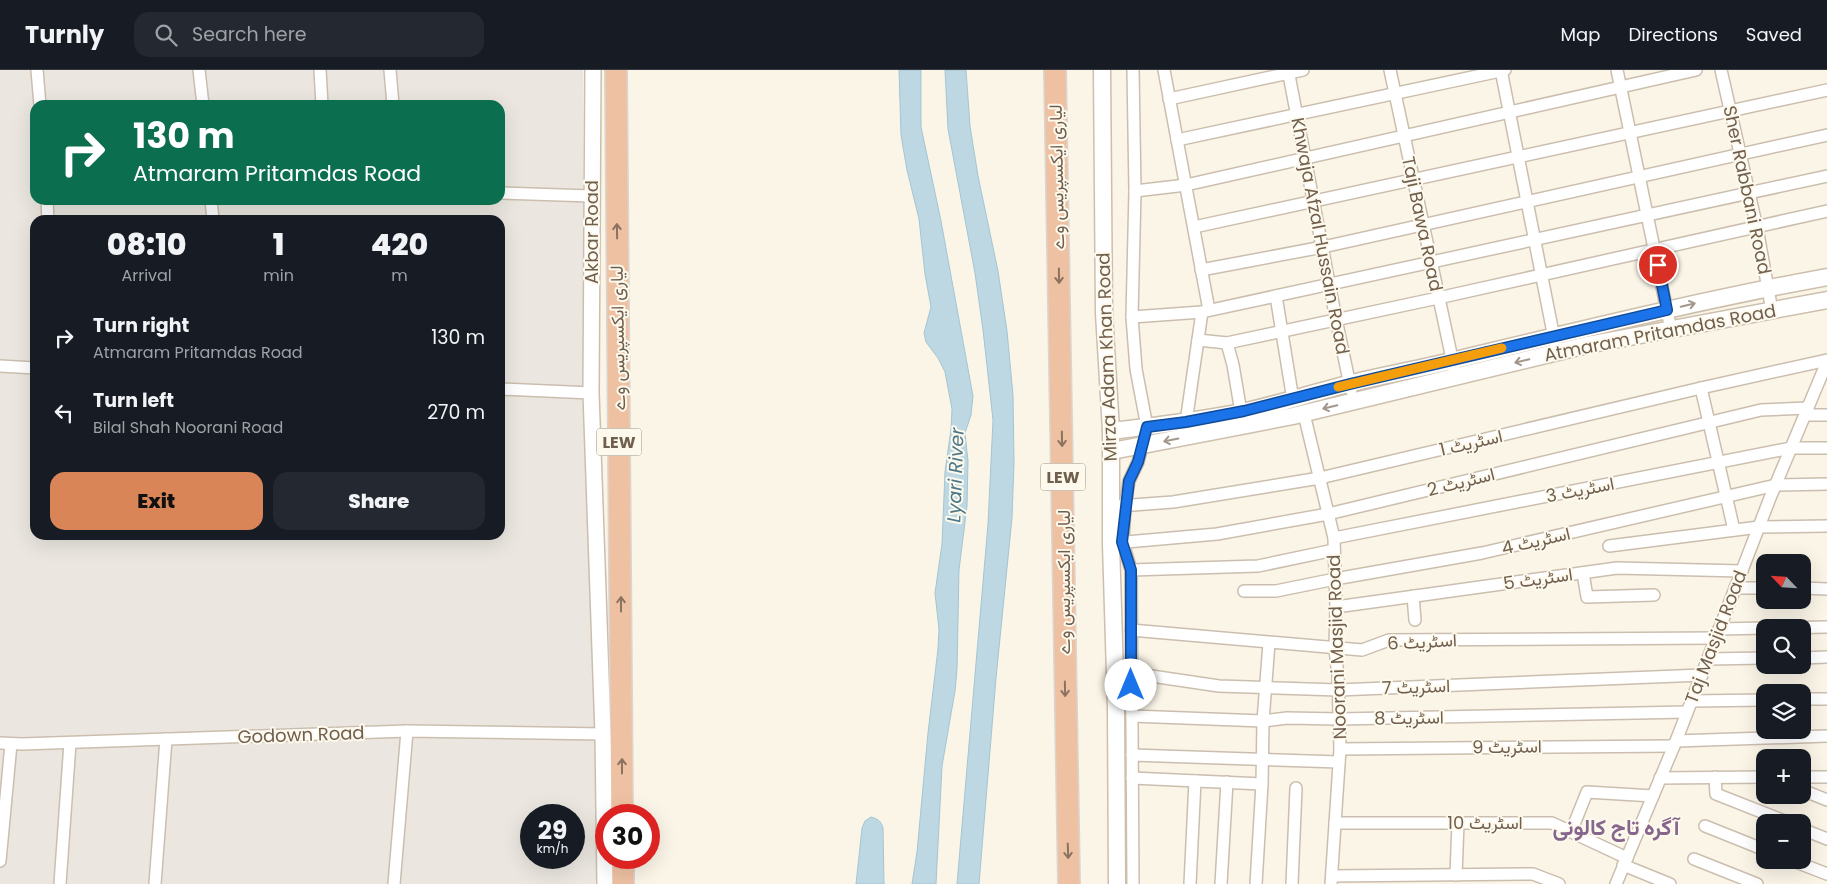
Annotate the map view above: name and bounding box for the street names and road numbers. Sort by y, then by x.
street label: Sher Rabbani Road [1717,103,1778,277]
street label: لیاری ایکسپریس وے [1043,104,1070,250]
street label: Khwaja Afzal Hussain Road [1285,115,1356,356]
street label: Taji Bawa Road [1396,154,1449,294]
street label: Akbar Road [579,180,604,284]
street label: Mirza Adam Khan Road [1090,252,1123,462]
street label: لیاری ایکسپریس وے [604,265,631,411]
street label: Atmaram Pritamdas Road [1542,298,1778,367]
street label: اسٹریٹ 1 [1437,423,1505,462]
road number: LEW [596,428,642,456]
street label: اسٹریٹ 2 [1424,461,1497,502]
road number: LEW [1040,464,1086,491]
street label: اسٹریٹ 3 [1544,471,1616,508]
street label: لیاری ایکسپریس وے [1051,509,1076,655]
street label: اسٹریٹ 4 [1499,520,1573,561]
street label: Noorani Masjid Road [1321,554,1352,740]
street label: اسٹریٹ 5 [1502,561,1574,596]
street label: Taj Masjid Road [1679,567,1752,707]
street label: اسٹریٹ 6 [1386,627,1458,656]
street label: اسٹریٹ 7 [1381,673,1451,700]
street label: اسٹریٹ 8 [1374,704,1444,731]
street label: Godown Road [237,720,365,749]
street label: اسٹریٹ 9 [1472,733,1542,760]
street label: اسٹریٹ 10 [1447,810,1523,835]

